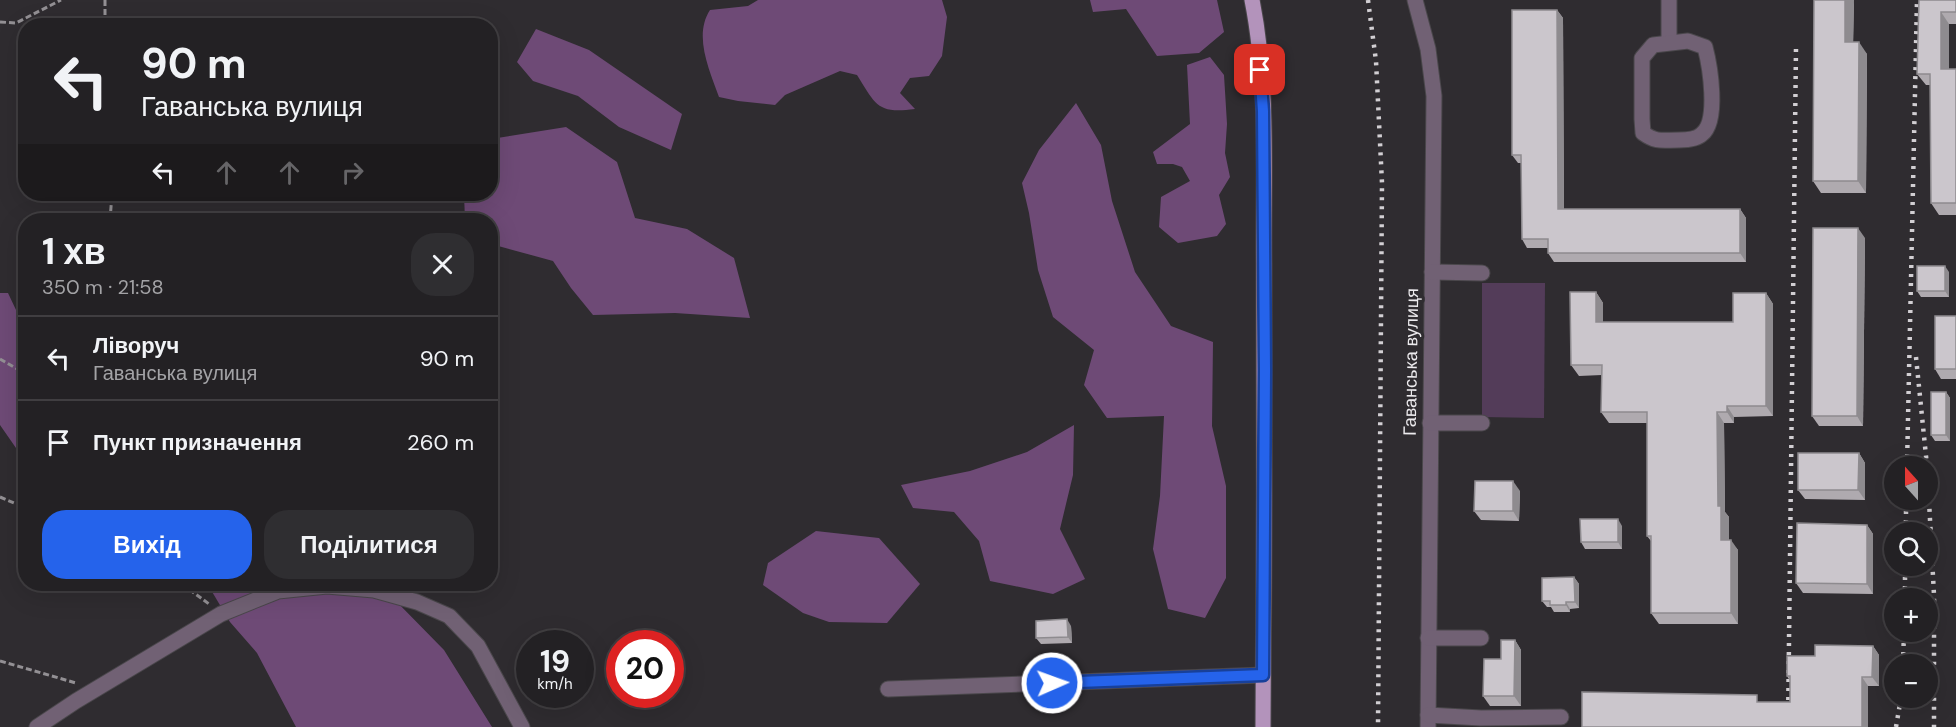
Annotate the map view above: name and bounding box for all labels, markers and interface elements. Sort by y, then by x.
text: 90 m [141,36,247,91]
icon: left [42,42,120,120]
pin [1234,44,1285,95]
icon: arrive [1243,53,1276,86]
text: Гаванська вулиця [141,89,363,124]
icon: left [147,156,180,189]
icon: ahead [210,156,243,189]
icon: ahead [273,156,306,189]
icon: right [336,156,369,189]
text: 1 хв [42,228,106,275]
button: close [411,233,474,296]
text: 350 m · 21:58 [42,274,164,300]
street label: Гаванська вулиця [1398,288,1424,436]
text: Ліворуч [93,331,179,360]
icon: left [42,342,75,375]
text: 90 m [420,344,474,373]
text: Гаванська вулиця [93,360,257,386]
icon: arrive [42,426,75,459]
text: Пункт призначення [93,428,302,457]
text: 260 m [407,428,474,457]
north arrow [1884,456,1938,510]
map controls [1884,456,1938,708]
button: Вихід [42,510,252,579]
button: Поділитися [264,510,474,579]
button: search [1884,522,1938,576]
button: + [1884,588,1938,642]
speed limit sign: 20 [606,630,684,708]
text: 19 [540,642,570,681]
position arrow [1020,651,1084,715]
button: − [1884,654,1938,708]
text: km/h [537,674,573,694]

